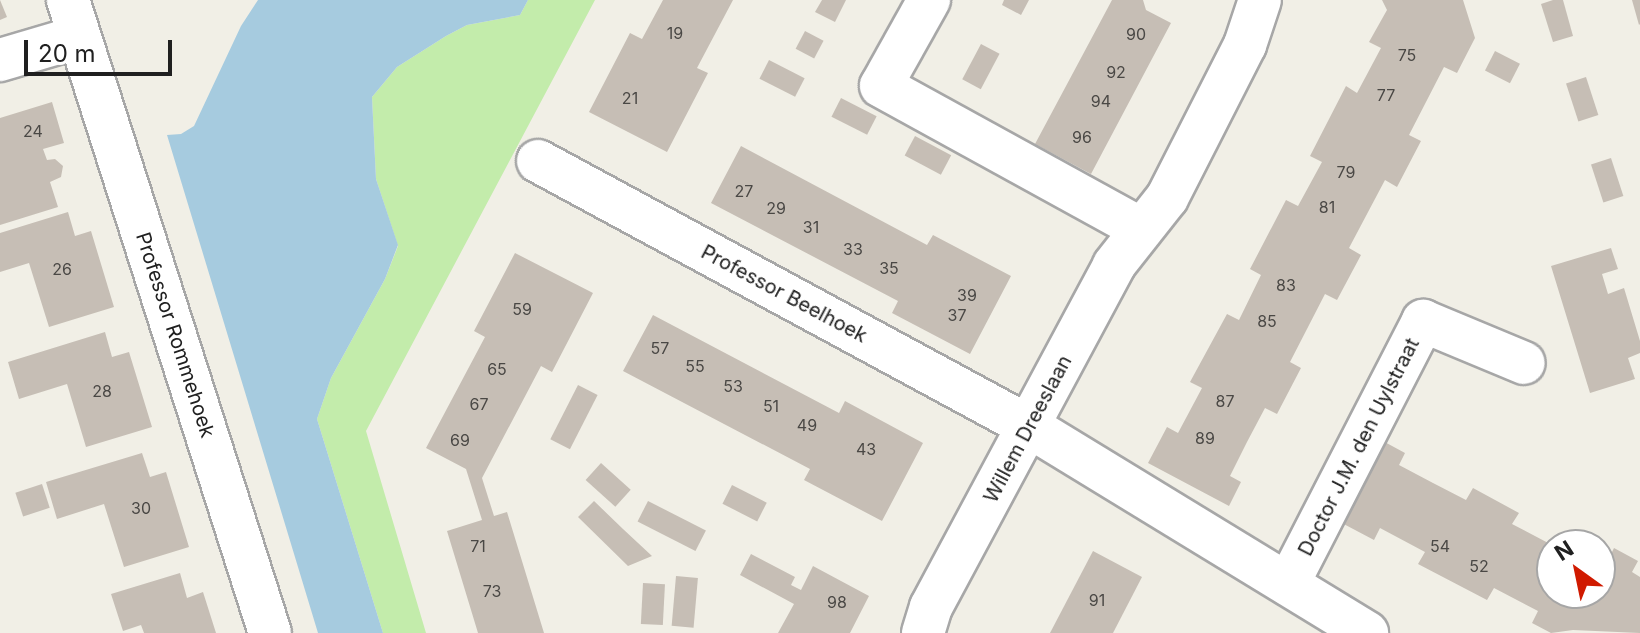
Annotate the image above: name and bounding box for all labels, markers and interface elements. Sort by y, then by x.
house number: 19 [667,23,683,43]
scale bar [28,24,176,74]
house number: 90 [1126,24,1146,44]
text: 20 m [38,39,96,68]
house number: 75 [1398,45,1416,65]
house number: 92 [1106,62,1126,82]
house number: 77 [1377,85,1395,105]
house number: 21 [622,88,638,108]
house number: 94 [1091,91,1111,111]
house number: 24 [23,121,43,141]
house number: 96 [1072,127,1092,147]
house number: 79 [1337,162,1355,182]
house number: 27 [735,181,753,201]
house number: 81 [1319,197,1335,217]
house number: 29 [766,198,786,218]
house number: 31 [803,217,819,237]
street label: Professor Rommehoek [130,229,220,441]
house number: 33 [843,239,863,259]
street label: Professor Beelhoek [697,240,871,348]
house number: 35 [879,258,899,278]
house number: 26 [52,259,72,279]
house number: 83 [1276,275,1296,295]
house number: 39 [957,285,977,305]
house number: 59 [512,299,532,319]
house number: 37 [948,305,966,325]
house number: 85 [1257,311,1277,331]
street label: Doctor J.M. den Uylstraat [1294,334,1424,560]
house number: 57 [651,338,669,358]
street label: Willem Dreeslaan [979,351,1077,507]
house number: 55 [685,356,705,376]
house number: 65 [487,359,507,379]
house number: 53 [723,376,743,396]
house number: 28 [92,381,112,401]
house number: 87 [1216,391,1234,411]
house number: 67 [470,394,488,414]
house number: 51 [763,396,779,416]
house number: 49 [797,415,817,435]
house number: 89 [1195,428,1215,448]
house number: 69 [450,430,470,450]
house number: 43 [856,439,876,459]
house number: 30 [131,498,151,518]
north arrow [1536,529,1616,609]
text: N [1550,535,1578,566]
house number: 71 [470,536,486,556]
house number: 54 [1430,536,1450,556]
house number: 52 [1469,556,1489,576]
house number: 73 [483,581,501,601]
house number: 91 [1089,590,1105,610]
house number: 98 [827,592,847,612]

